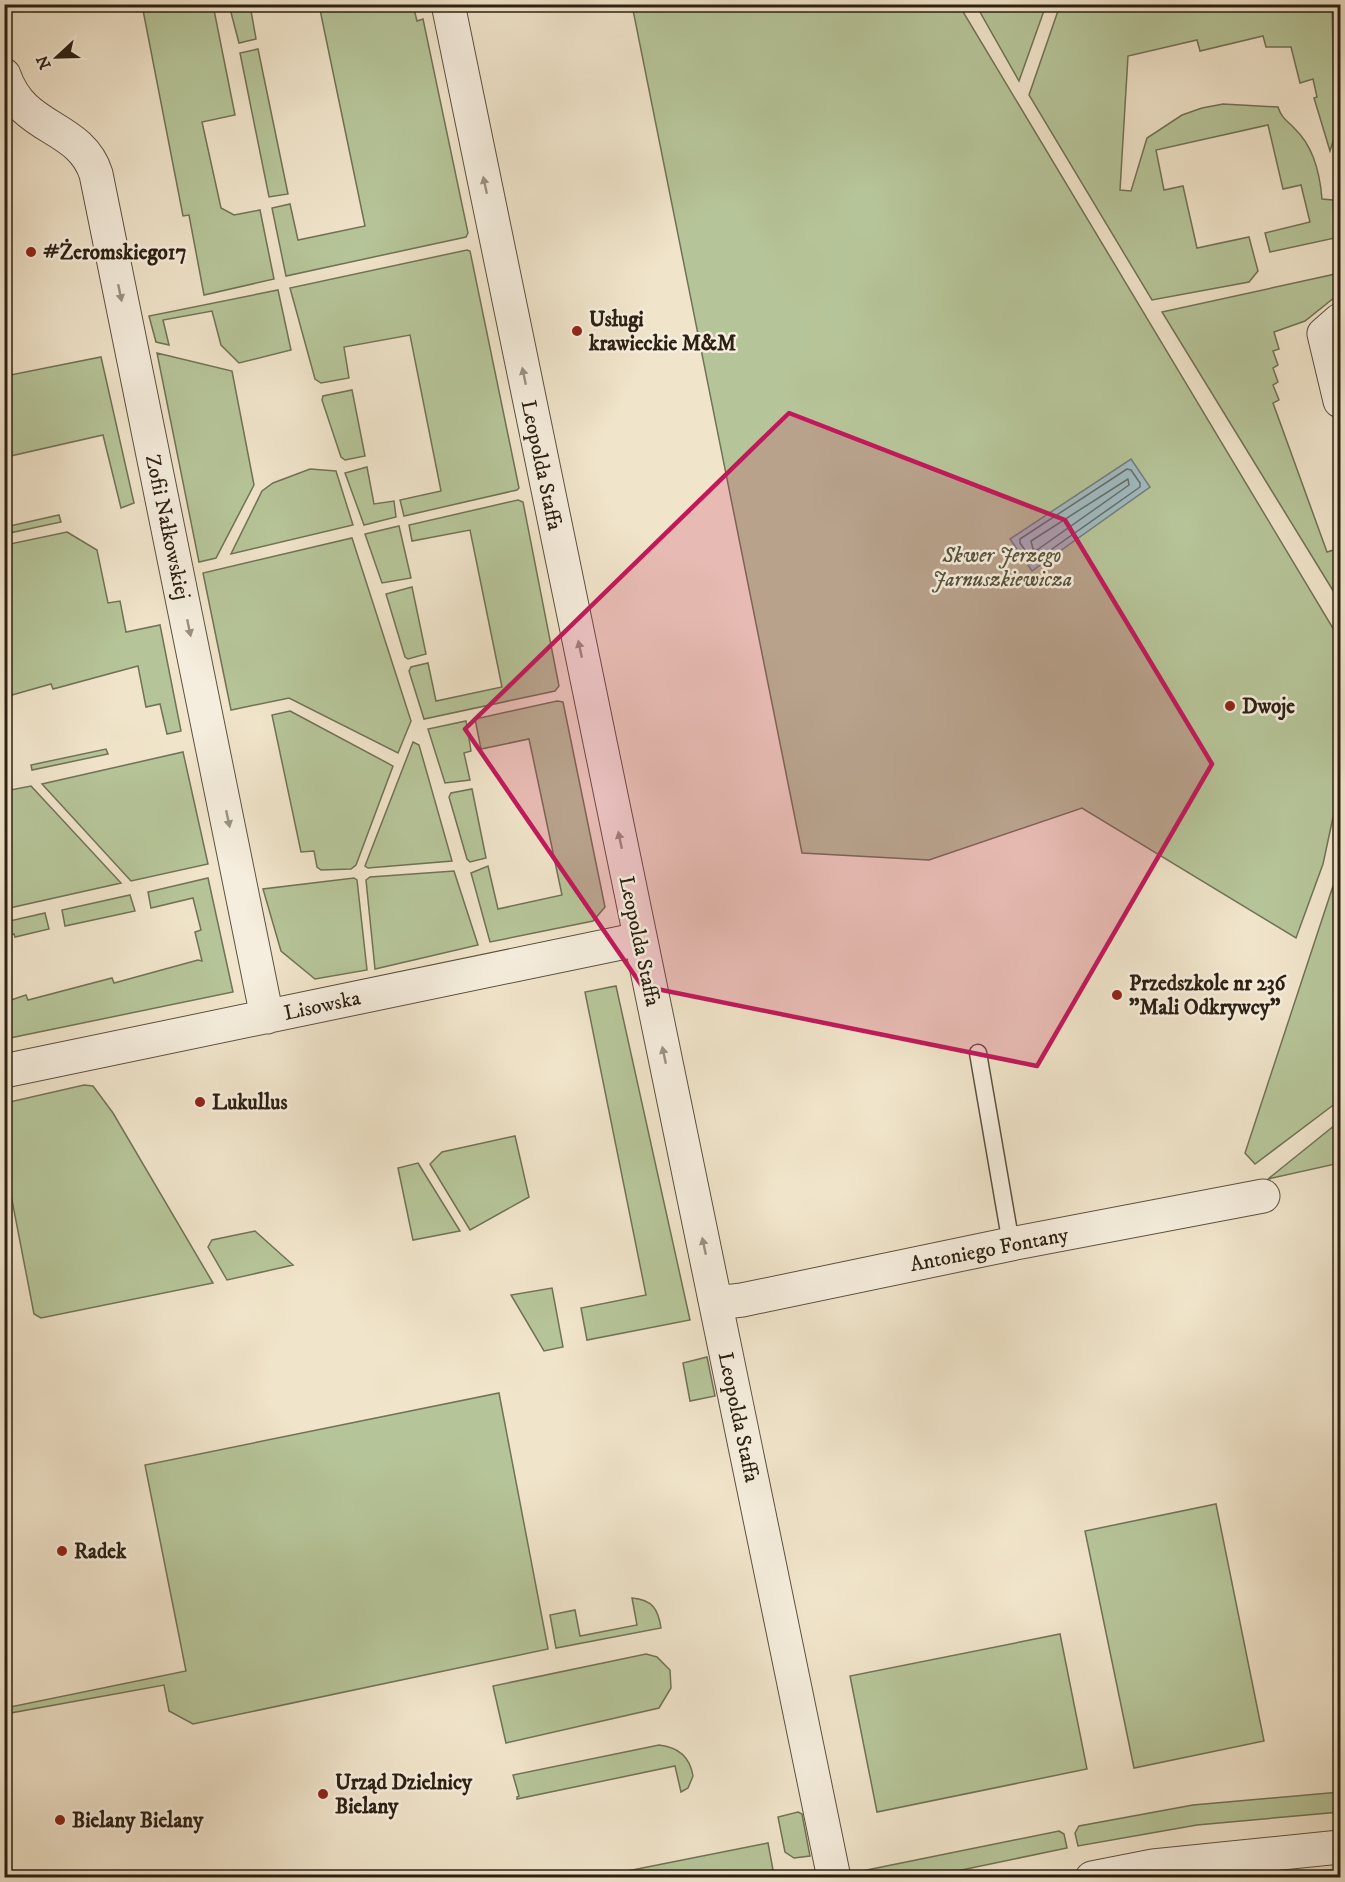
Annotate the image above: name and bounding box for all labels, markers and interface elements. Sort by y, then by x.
north arrow [27,27,87,87]
text: N [32,52,56,72]
one-way arrow [480,175,489,194]
place label: #Żeromskiego17 [43,238,187,266]
marker: #Żeromskiego17 [24,245,38,259]
one-way arrow [116,283,125,302]
place label: Usługi krawieckie M&M [588,307,736,357]
marker: Usługi krawieckie M&M [570,324,584,338]
one-way arrow [519,366,528,385]
street label: Leopolda Staffa [515,398,567,533]
street label: Zofii Nałkowskiej [139,452,195,602]
park label: Skwer Jerzego Jarnuszkiewicza [932,543,1072,593]
one-way arrow [185,619,194,638]
one-way arrow [575,640,584,659]
place label: Dwoje [1242,694,1295,721]
marker: Dwoje [1223,699,1237,713]
one-way arrow [224,810,233,829]
one-way arrow [614,831,624,850]
street label: Leopolda Staffa [613,874,665,1009]
place label: Przedszkole nr 236 "Mali Odkrywcy" [1129,971,1287,1021]
street label: Lisowska [282,985,363,1027]
marker: Przedszkole nr 236 "Mali Odkrywcy" [1110,988,1124,1002]
one-way arrow [659,1045,668,1064]
place label: Lukullus [212,1090,287,1116]
marker: Lukullus [193,1095,207,1109]
street label: Antoniego Fontany [908,1222,1072,1278]
one-way arrow [699,1236,708,1255]
street label: Leopolda Staffa [712,1350,764,1485]
place label: Radek [74,1539,127,1565]
marker: Radek [55,1544,69,1558]
place label: Urząd Dzielnicy Bielany [335,1770,473,1820]
marker: Urząd Dzielnicy Bielany [316,1787,330,1801]
place label: Bielany Bielany [72,1808,204,1834]
marker: Bielany Bielany [53,1813,67,1827]

